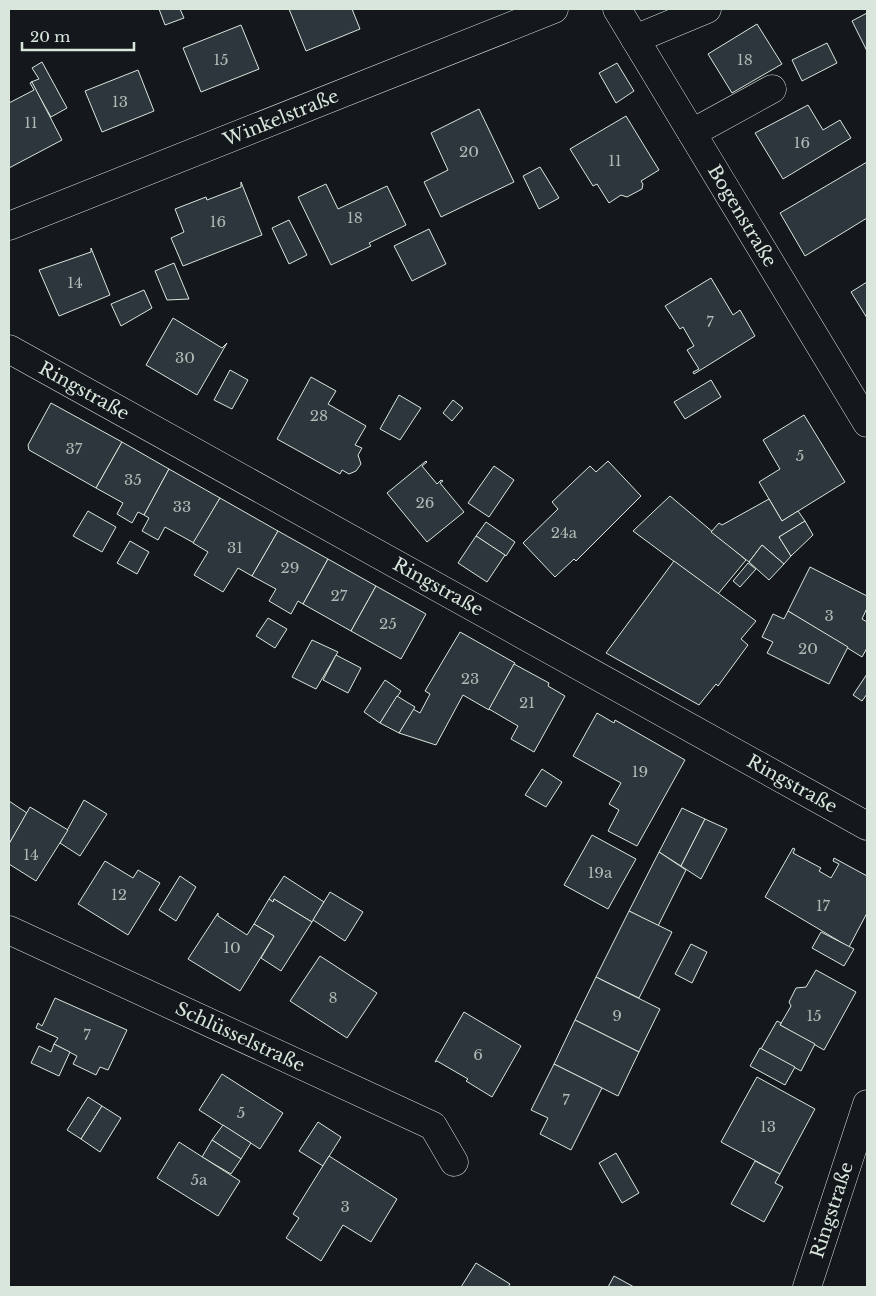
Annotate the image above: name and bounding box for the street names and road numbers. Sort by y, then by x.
street label: Winkelstraße [219,85,342,151]
street label: Bogenstraße [703,161,781,271]
street label: Ringstraße [35,357,133,425]
street label: Ringstraße [389,553,487,621]
street label: Ringstraße [743,750,841,818]
street label: Schlüsselstraße [172,997,308,1077]
street label: Ringstraße [806,1159,858,1261]

